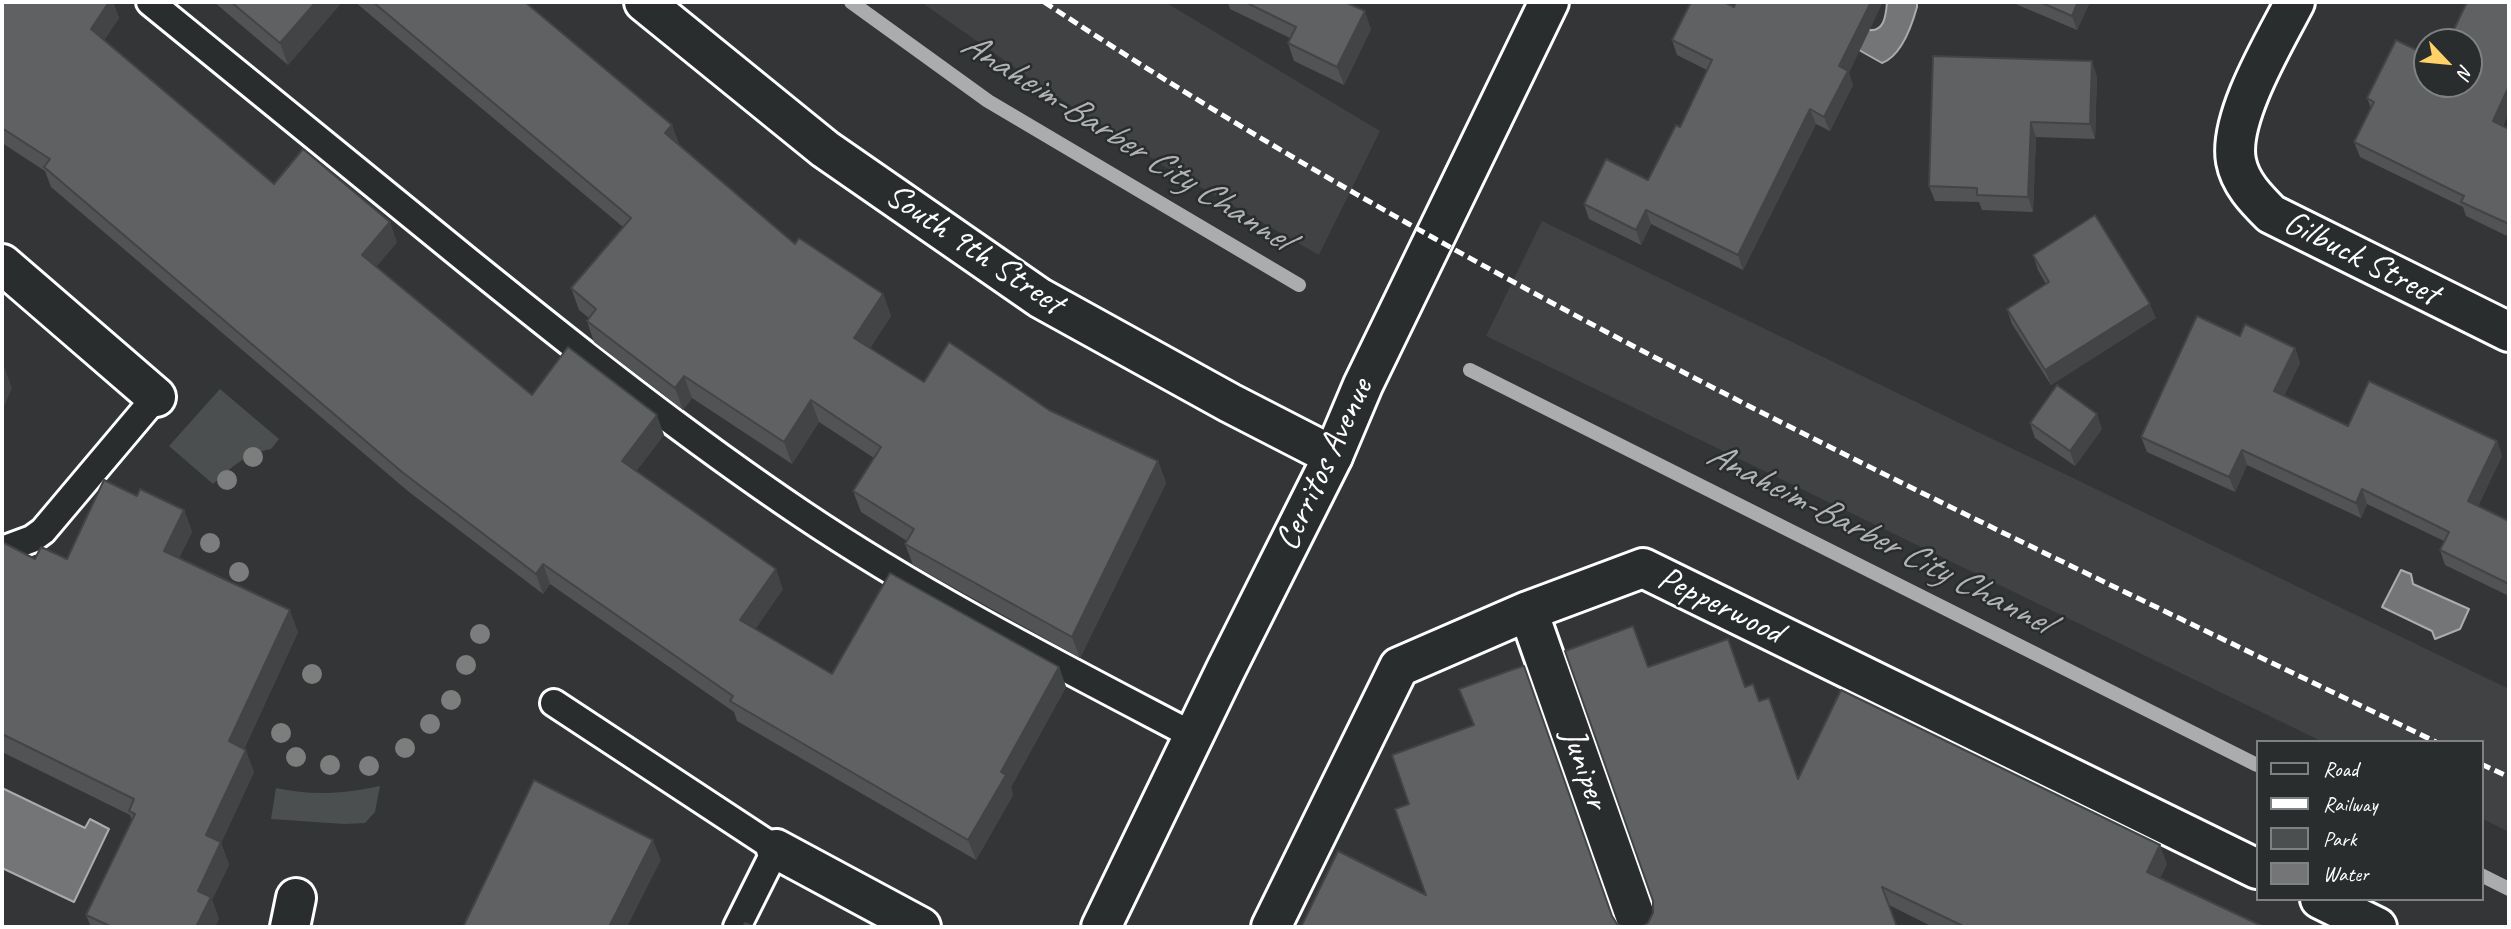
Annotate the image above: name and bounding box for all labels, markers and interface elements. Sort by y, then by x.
water label: Anaheim-Barber City Channel [952,23,1298,261]
north arrow [2413,28,2483,98]
text: N [2452,61,2478,82]
street label: South 9th Street [877,175,1071,325]
street label: Gilbuck Street [2276,202,2446,316]
street label: Cerritos Avenue [1267,373,1383,557]
water label: Anaheim-Barber City Channel [1699,433,2057,645]
street label: Pepperwood [1651,558,1789,654]
street label: Juniper [1551,723,1617,815]
legend [2256,740,2483,901]
text: Road [2323,756,2358,782]
text: Railway [2323,791,2377,817]
text: Park [2323,826,2356,852]
text: Water [2323,861,2369,887]

